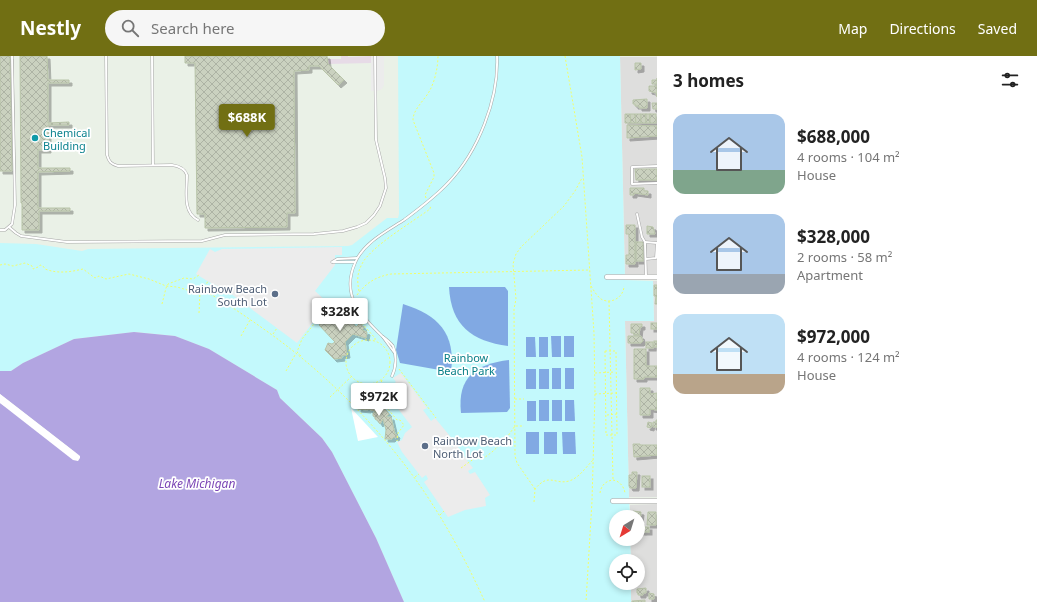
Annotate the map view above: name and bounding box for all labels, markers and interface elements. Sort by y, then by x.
search box [105,10,385,46]
text: Nestly [20,15,81,41]
icon: search [119,17,141,39]
text: Search here [151,18,235,38]
text: Map [838,19,867,38]
text: Directions [889,19,956,38]
text: Saved [978,19,1017,38]
text: 3 homes [673,69,744,92]
icon: filters [999,69,1021,91]
pin: $688K [219,104,275,138]
text: $688K [228,108,266,126]
place label: Chemical Building [43,125,90,153]
text: $688,000 [797,125,870,148]
icon: home [705,130,753,178]
marker: Chemical Building [30,133,40,143]
text: 4 rooms · 104 m² [797,148,900,166]
text: House [797,166,836,184]
text: $328,000 [797,225,870,248]
icon: home [705,230,753,278]
text: 2 rooms · 58 m² [797,248,892,266]
text: Apartment [797,266,863,284]
place label: Rainbow Beach South Lot [188,281,267,309]
marker: Rainbow Beach South Lot [270,289,280,299]
pin: $328K [312,298,368,332]
text: $328K [321,302,359,320]
text: $972,000 [797,325,870,348]
icon: home [705,330,753,378]
text: 4 rooms · 124 m² [797,348,900,366]
park label: Rainbow Beach Park [437,350,495,378]
text: House [797,366,836,384]
pin: $972K [351,383,407,417]
text: $972K [360,387,398,405]
place label: Rainbow Beach North Lot [433,433,512,461]
marker: Rainbow Beach North Lot [420,441,430,451]
water label: Lake Michigan [159,475,235,492]
north arrow [609,510,645,546]
map controls [609,510,645,590]
button: locate [609,554,645,590]

